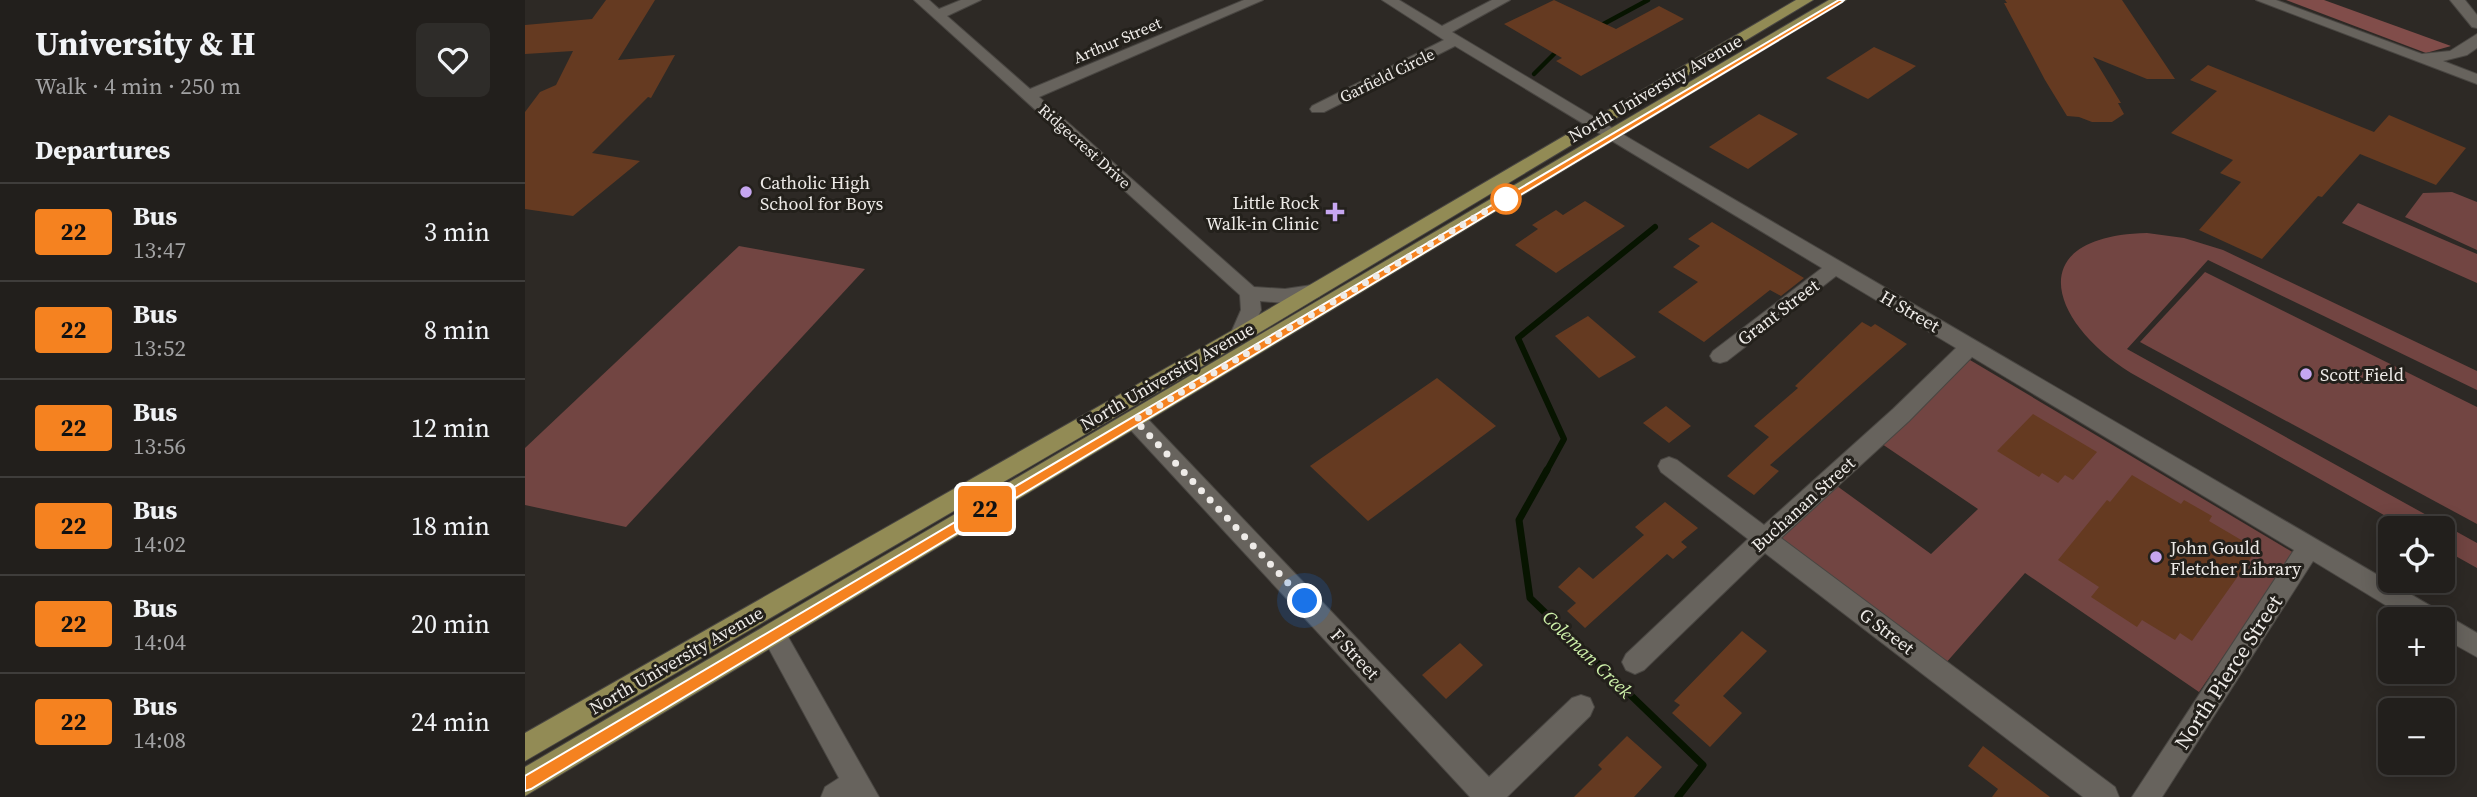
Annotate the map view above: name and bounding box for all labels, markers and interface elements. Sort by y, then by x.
street label: Arthur Street [1070,11,1165,68]
text: University & H [35,21,255,66]
button: heart [416,23,490,97]
street label: North University Avenue [1563,28,1747,148]
street label: Garfield Circle [1336,43,1438,107]
text: Walk · 4 min · 250 m [35,70,241,102]
street label: Ridgecrest Drive [1034,99,1136,193]
text: Departures [35,132,170,168]
place label: Catholic High School for Boys [760,170,884,216]
marker: Catholic High School for Boys [738,184,754,200]
unlabelled marker [1491,184,1521,214]
place label: Little Rock Walk-in Clinic [1206,190,1319,236]
text: Bus [133,198,177,234]
marker: Little Rock Walk-in Clinic [1325,202,1345,222]
text: 3 min [424,214,490,250]
text: 22 [60,215,87,248]
text: 13:47 [133,234,186,266]
street label: Grant Street [1732,273,1824,351]
street label: H Street [1876,284,1944,338]
text: Bus [133,296,177,332]
text: 8 min [424,312,490,348]
text: 22 [60,313,87,346]
street label: North University Avenue [1075,316,1259,436]
text: 13:52 [133,332,186,364]
place label: Scott Field [2320,362,2404,387]
marker: Scott Field [2298,366,2314,382]
text: Bus [133,394,177,430]
text: 12 min [411,410,490,446]
text: 22 [60,411,87,444]
text: 13:56 [133,430,186,462]
street label: Buchanan Street [1746,451,1860,557]
line badge: 22 [953,486,1016,532]
text: Bus [133,492,177,528]
text: 22 [972,492,998,525]
text: 18 min [411,508,490,544]
text: 22 [60,509,87,542]
map controls [2378,516,2455,775]
button: locate [2378,516,2455,593]
text: 14:02 [133,528,186,560]
place label: John Gould Fletcher Library [2169,535,2302,581]
marker: John Gould Fletcher Library [2148,549,2164,565]
your location [1287,583,1322,618]
street label: North Pierce Street [2167,589,2289,755]
text: Bus [133,590,177,626]
street label: North University Avenue [584,600,768,720]
street label: G Street [1854,602,1920,660]
water label: Coleman Creek [1537,604,1639,704]
text: 20 min [411,606,490,642]
text: 22 [60,607,87,640]
button: + [2378,607,2455,684]
street label: F Street [1325,623,1385,685]
text: 14:04 [133,626,186,658]
text: Bus [133,688,177,724]
button: − [2378,698,2455,775]
text: 24 min [411,704,490,740]
text: 22 [60,705,87,738]
text: 14:08 [133,724,186,756]

